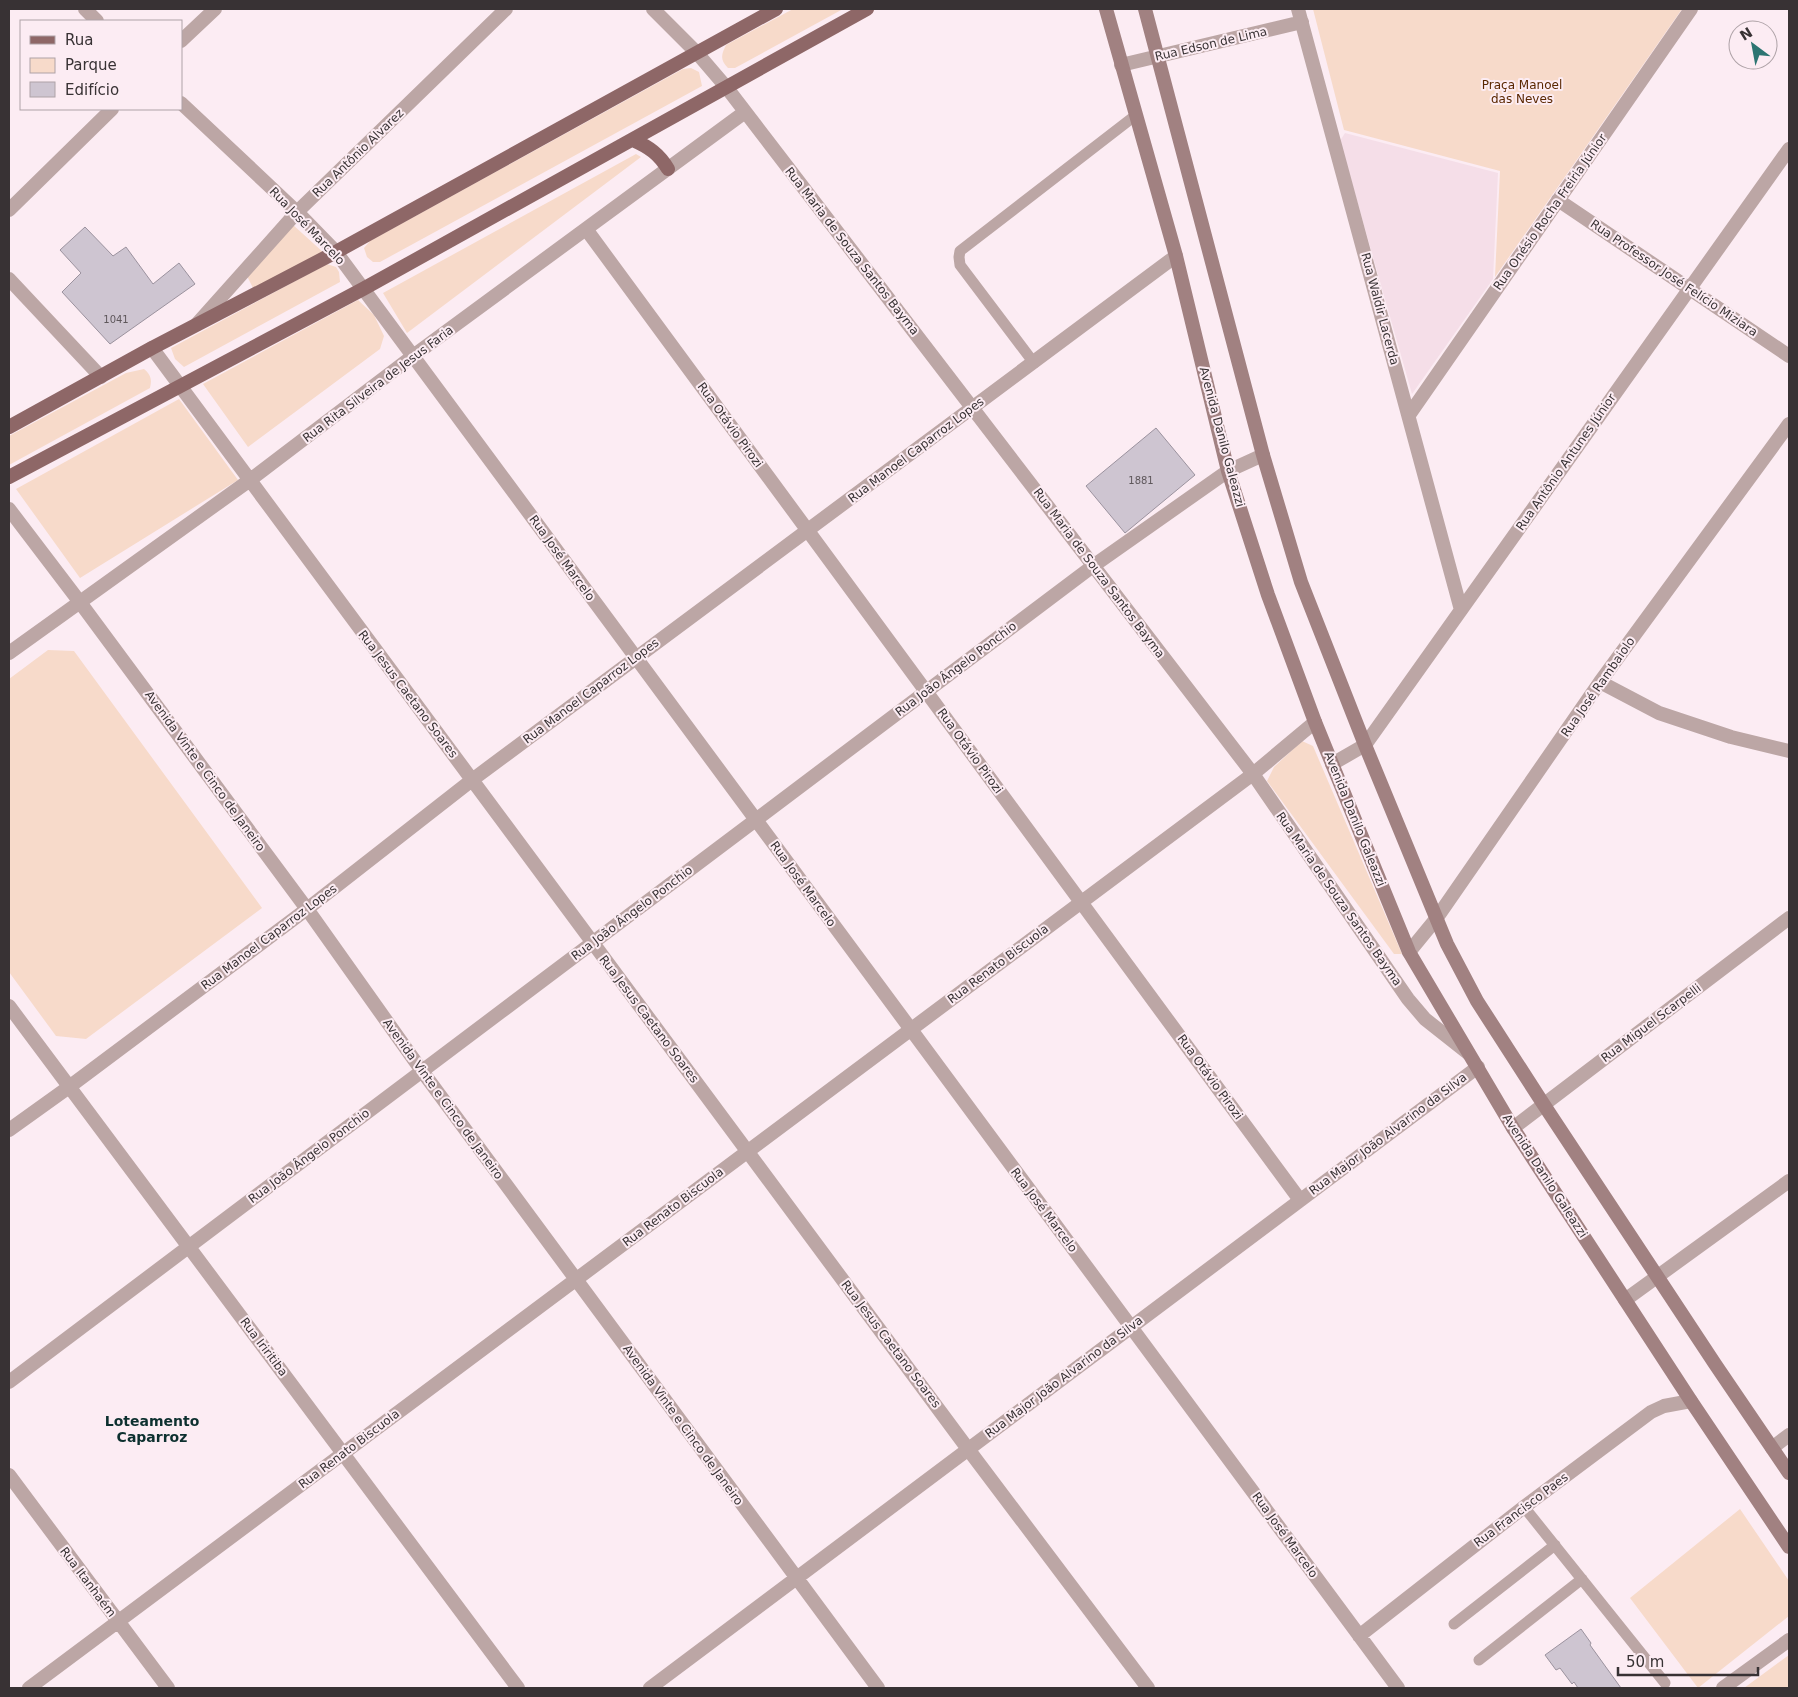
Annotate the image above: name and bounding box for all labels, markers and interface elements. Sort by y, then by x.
legend [20,20,182,110]
north arrow [1728,20,1778,70]
street label: Rua Edson de Lima [1154,24,1268,64]
text: N [1737,24,1755,44]
text: Rua [65,31,93,49]
text: Parque [65,56,117,74]
park label: Praça Manoel das Neves [1482,78,1562,106]
text: Edifício [65,81,119,99]
street label: Rua Antônio Alvarez [310,106,406,200]
street label: Rua Onésio Rocha Freiria Júnior [1490,131,1610,293]
street label: Rua Maria de Souza Santos Bayma [782,164,922,338]
street label: Rua José Marcelo [267,184,347,268]
street label: Rua Professor José Felício Miziara [1588,217,1760,339]
street label: Rua Waldir Lacerda [1358,251,1402,367]
house number: 1041 [103,314,129,325]
street label: Rua Rita Silveira de Jesus Faria [300,323,456,445]
street label: Avenida Danilo Galeazzi [1197,365,1247,509]
street label: Rua Otávio Pirozi [694,380,766,470]
street label: Rua Antônio Antunes Júnior [1513,391,1619,533]
street label: Rua Manoel Caparroz Lopes [845,394,987,506]
house number: 1881 [1128,475,1154,486]
street label: Rua Maria de Souza Santos Bayma [1031,485,1167,661]
street label: Rua José Marcelo [526,513,598,603]
street label: Rua João Ângelo Ponchio [892,618,1019,719]
street label: Rua Jesus Caetano Soares [355,627,461,761]
street label: Rua Manoel Caparroz Lopes [520,635,662,747]
street label: Rua José Rambaiolo [1558,635,1638,739]
street label: Avenida Vinte e Cinco de Janeiro [142,688,268,854]
street label: Rua Otávio Pirozi [934,706,1006,796]
street label: Avenida Danilo Galeazzi [1321,749,1389,889]
street label: Rua Maria de Souza Santos Bayma [1273,809,1405,989]
street label: Rua José Marcelo [767,839,839,929]
street label: Rua João Ângelo Ponchio [568,862,695,963]
street label: Rua Manoel Caparroz Lopes [198,881,340,993]
street label: Rua Renato Biscuola [945,922,1051,1006]
street label: Rua Jesus Caetano Soares [596,952,702,1086]
street label: Rua Miguel Scarpelli [1598,981,1704,1065]
street label: Avenida Vinte e Cinco de Janeiro [380,1016,506,1182]
street label: Rua Otávio Pirozi [1174,1032,1246,1122]
street label: Rua Major João Alvarino da Silva [1306,1070,1470,1198]
street label: Rua João Ângelo Ponchio [245,1105,372,1206]
street label: Avenida Danilo Galeazzi [1500,1112,1590,1240]
street label: Rua Renato Biscuola [620,1165,726,1249]
street label: Rua José Marcelo [1008,1165,1080,1255]
street label: Rua Jesus Caetano Soares [838,1277,944,1411]
street label: Rua Major João Alvarino da Silva [982,1313,1146,1441]
street label: Rua Iriritiba [237,1315,291,1379]
street label: Avenida Vinte e Cinco de Janeiro [620,1342,746,1508]
street label: Rua Renato Biscuola [296,1407,402,1491]
district label: Loteamento Caparroz [105,1413,200,1445]
street label: Rua Francisco Paes [1471,1470,1571,1550]
street label: Rua José Marcelo [1249,1490,1321,1580]
street label: Rua Itanhaém [57,1544,119,1620]
scale bar [1618,1644,1758,1676]
text: 50 m [1626,1653,1664,1671]

